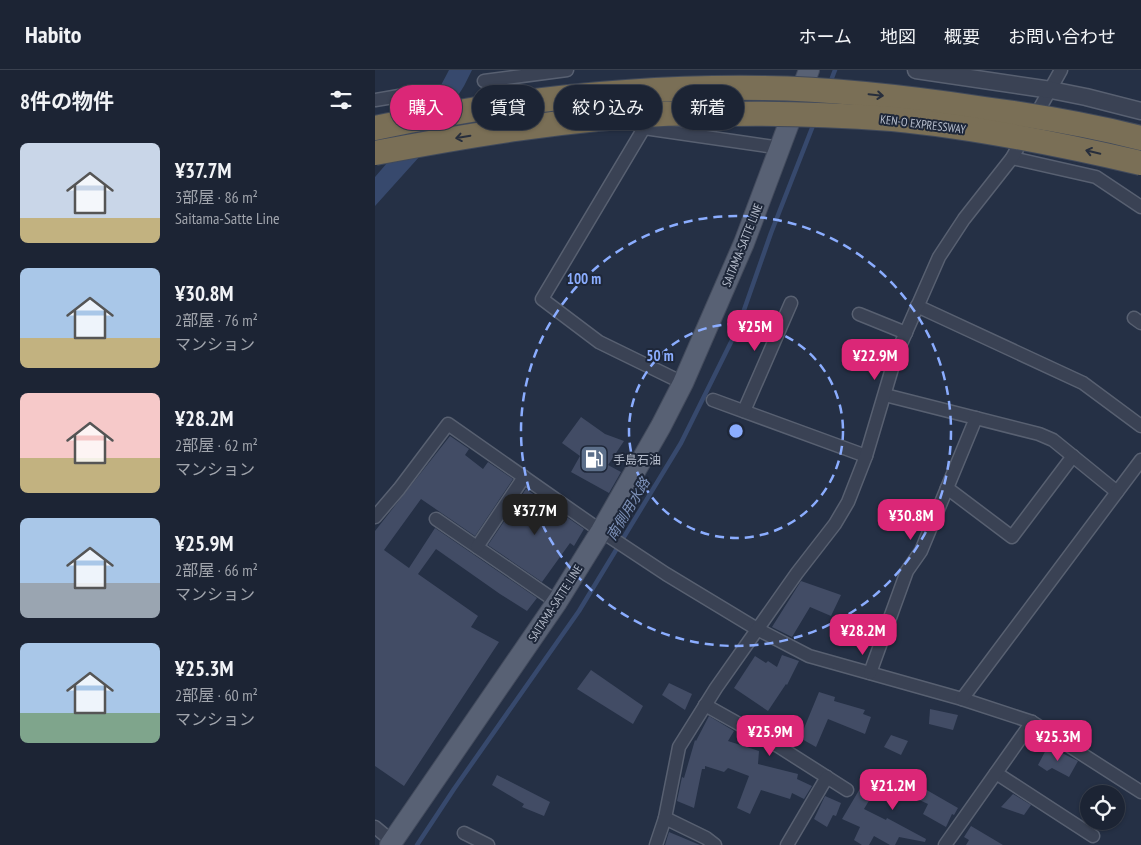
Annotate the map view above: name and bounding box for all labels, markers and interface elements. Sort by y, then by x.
text: Habito [25,19,81,50]
text: ホーム [799,25,852,48]
text: 地図 [880,25,916,48]
text: 概要 [944,25,980,48]
text: お問い合わせ [1008,25,1116,48]
chip: 購入 [390,85,462,130]
chip: 賃貸 [472,85,544,130]
chip: 絞り込み [554,85,662,130]
chip: 新着 [672,85,744,130]
icon: filters [327,86,355,114]
text: 8件の物件 [20,88,114,115]
one-way arrow [867,90,883,100]
street label: KEN-O EXPRESSWAY [879,111,967,137]
one-way arrow [455,132,471,142]
one-way arrow [1086,147,1102,156]
text: ¥37.7M [175,157,231,184]
icon: home [60,163,120,223]
text: 3部屋 · 86 m² [175,187,258,207]
street label: SAITAMA-SATTE LINE [718,201,766,289]
text: Saitama-Satte Line [175,208,280,228]
text: 100 m [567,269,601,288]
text: ¥30.8M [175,280,234,307]
icon: home [60,288,120,348]
text: 2部屋 · 76 m² [175,310,258,330]
pin: ¥25M [725,310,785,352]
text: ¥25M [738,316,772,336]
text: マンション [175,334,255,354]
pin: ¥22.9M [834,338,916,381]
text: ¥22.9M [853,345,897,365]
text: 50 m [646,346,674,365]
text: ¥28.2M [175,405,234,432]
icon: home [60,413,120,473]
centre of rings [727,422,745,440]
text: 2部屋 · 62 m² [175,435,258,455]
fuel station icon: 手島石油 [579,444,609,474]
place label: 手島石油 [613,452,661,467]
text: マンション [175,459,255,479]
water label: 南側用水路 [602,474,654,544]
pin: ¥37.7M [494,494,576,536]
pin: ¥30.8M [870,498,952,541]
text: ¥37.7M [513,500,557,520]
text: ¥30.8M [889,505,933,525]
text: ¥25.9M [175,530,234,557]
icon: home [60,538,120,598]
text: 2部屋 · 66 m² [175,560,258,580]
street label: SAITAMA-SATTE LINE [525,562,585,644]
text: マンション [175,584,255,604]
pin: ¥28.2M [822,614,904,656]
text: ¥28.2M [841,620,885,640]
text: ¥25.3M [175,655,234,682]
icon: home [60,663,120,723]
text: 2部屋 · 60 m² [175,685,258,705]
text: マンション [175,709,255,729]
pin: ¥25.9M [729,714,811,757]
pin: ¥25.3M [1017,720,1099,762]
text: ¥25.9M [748,721,792,741]
text: ¥25.3M [1036,726,1080,746]
pin: ¥21.2M [852,768,934,811]
text: ¥21.2M [871,775,915,795]
map controls [1080,785,1125,830]
button: locate [1080,785,1125,830]

